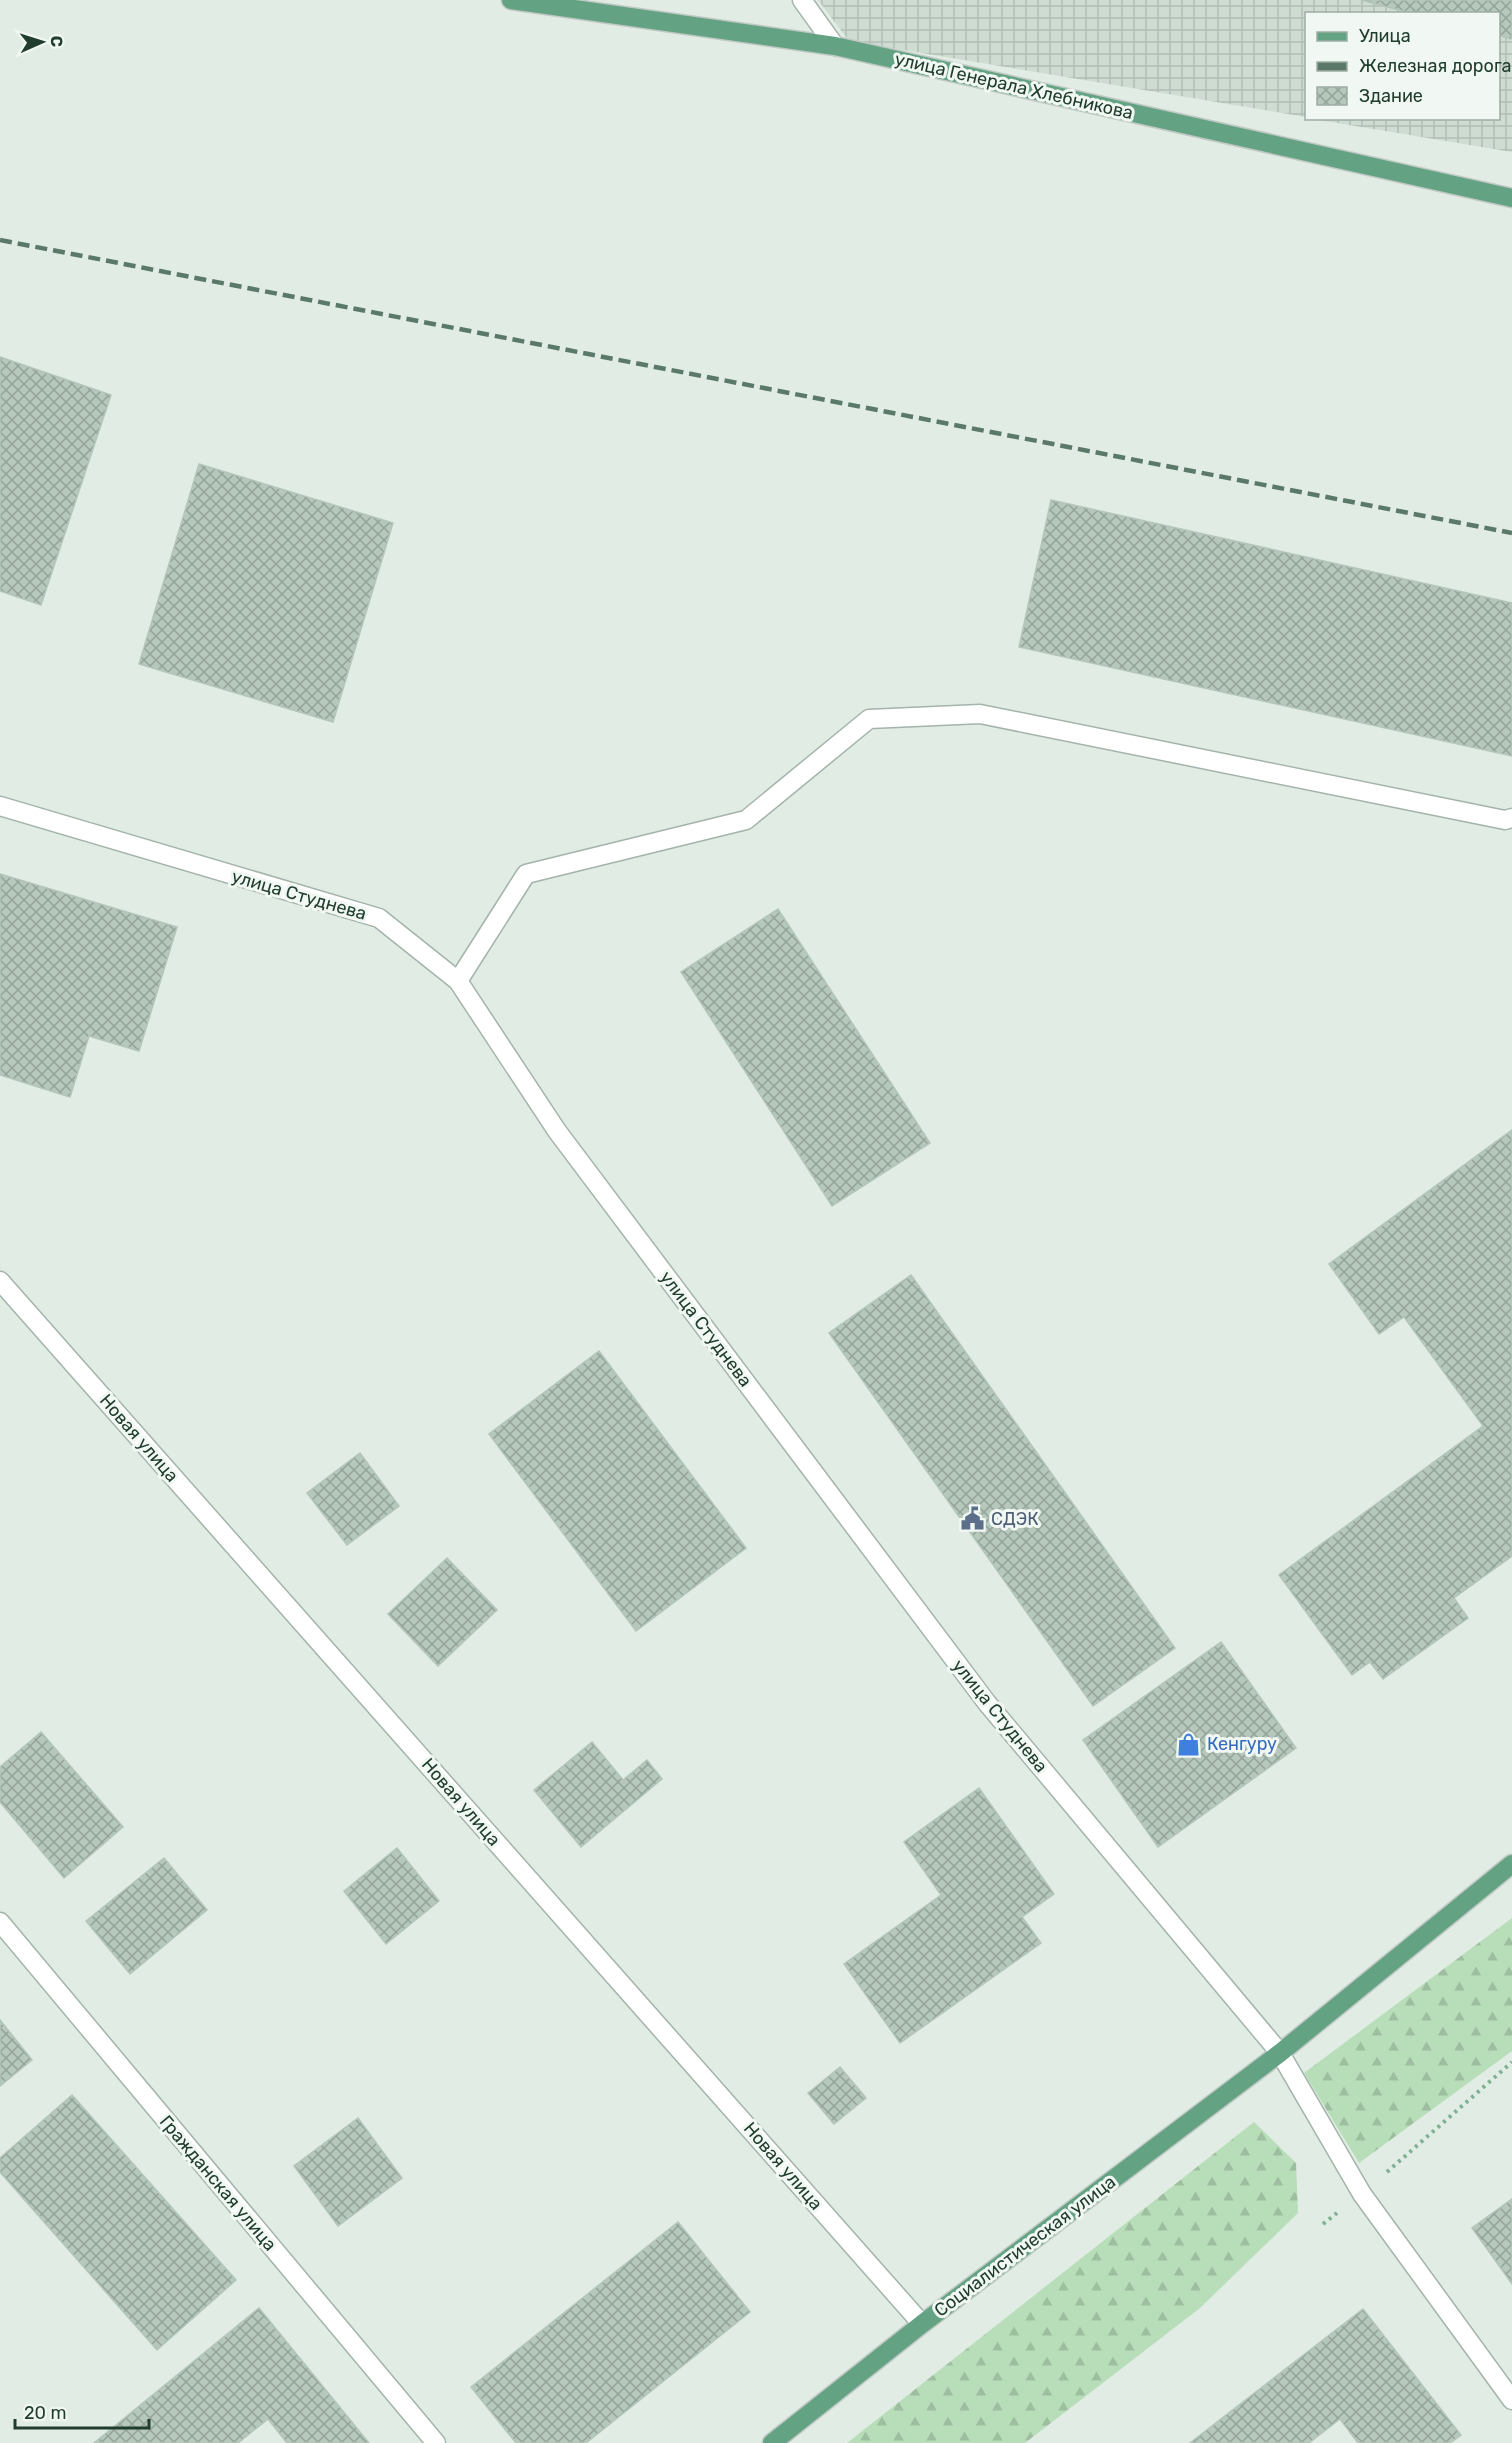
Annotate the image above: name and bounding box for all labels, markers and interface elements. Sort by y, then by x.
north arrow [12,12,72,72]
legend [1305,12,1500,120]
text: Улица [1359,25,1411,47]
text: С [47,35,66,47]
street label: улица Генерала Хлебникова [893,48,1135,124]
text: Железная дорога [1359,55,1512,77]
text: Здание [1359,85,1423,107]
street label: улица Студнева [229,865,369,925]
street label: улица Студнева [655,1267,757,1391]
street label: Новая улица [95,1390,183,1486]
public building icon: СДЭК [960,1506,986,1532]
place label: СДЭК [991,1508,1039,1530]
street label: улица Студнева [948,1655,1052,1777]
shop icon: Кенгуру [1176,1731,1202,1757]
place label: Кенгуру [1207,1733,1277,1755]
street label: Новая улица [417,1754,505,1850]
street label: Гражданская улица [155,2111,281,2255]
street label: Новая улица [739,2118,827,2214]
street label: Социалистическая улица [930,2171,1120,2321]
scale bar [15,2392,148,2430]
text: 20 m [24,2402,66,2424]

